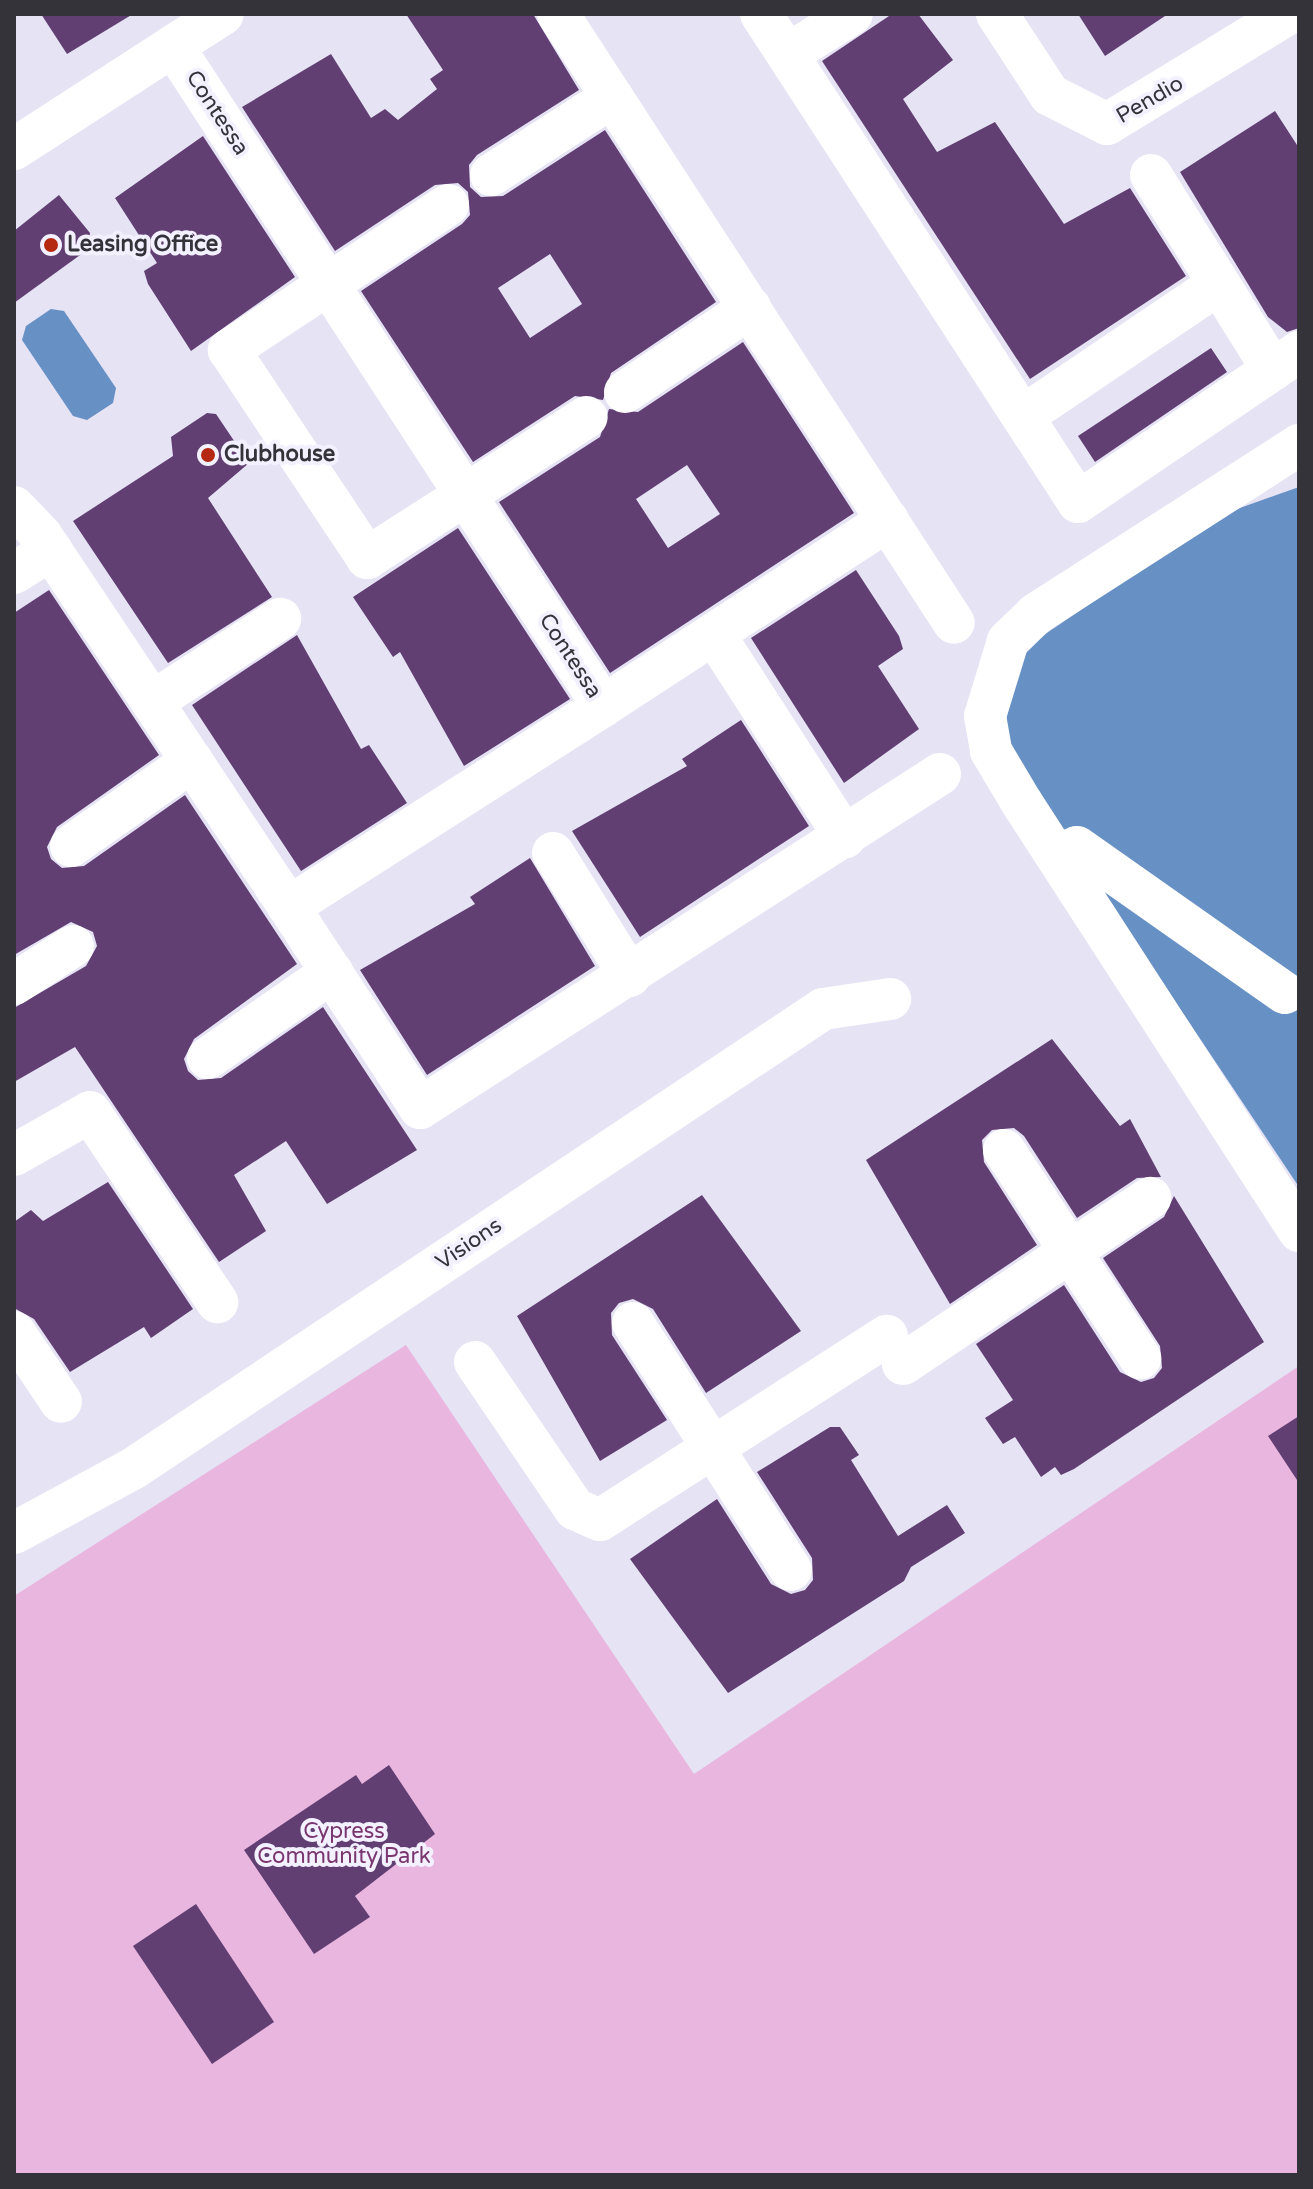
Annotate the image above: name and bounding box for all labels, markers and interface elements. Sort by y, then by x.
street label: Contessa [180,66,254,160]
street label: Pendio [1112,70,1188,130]
place label: Leasing Office [67,232,218,258]
marker: Leasing Office [42,236,60,254]
place label: Clubhouse [224,442,335,468]
marker: Clubhouse [199,446,217,464]
street label: Contessa [533,609,607,703]
street label: Visions [431,1212,507,1276]
park label: Cypress Community Park [257,1818,431,1870]

